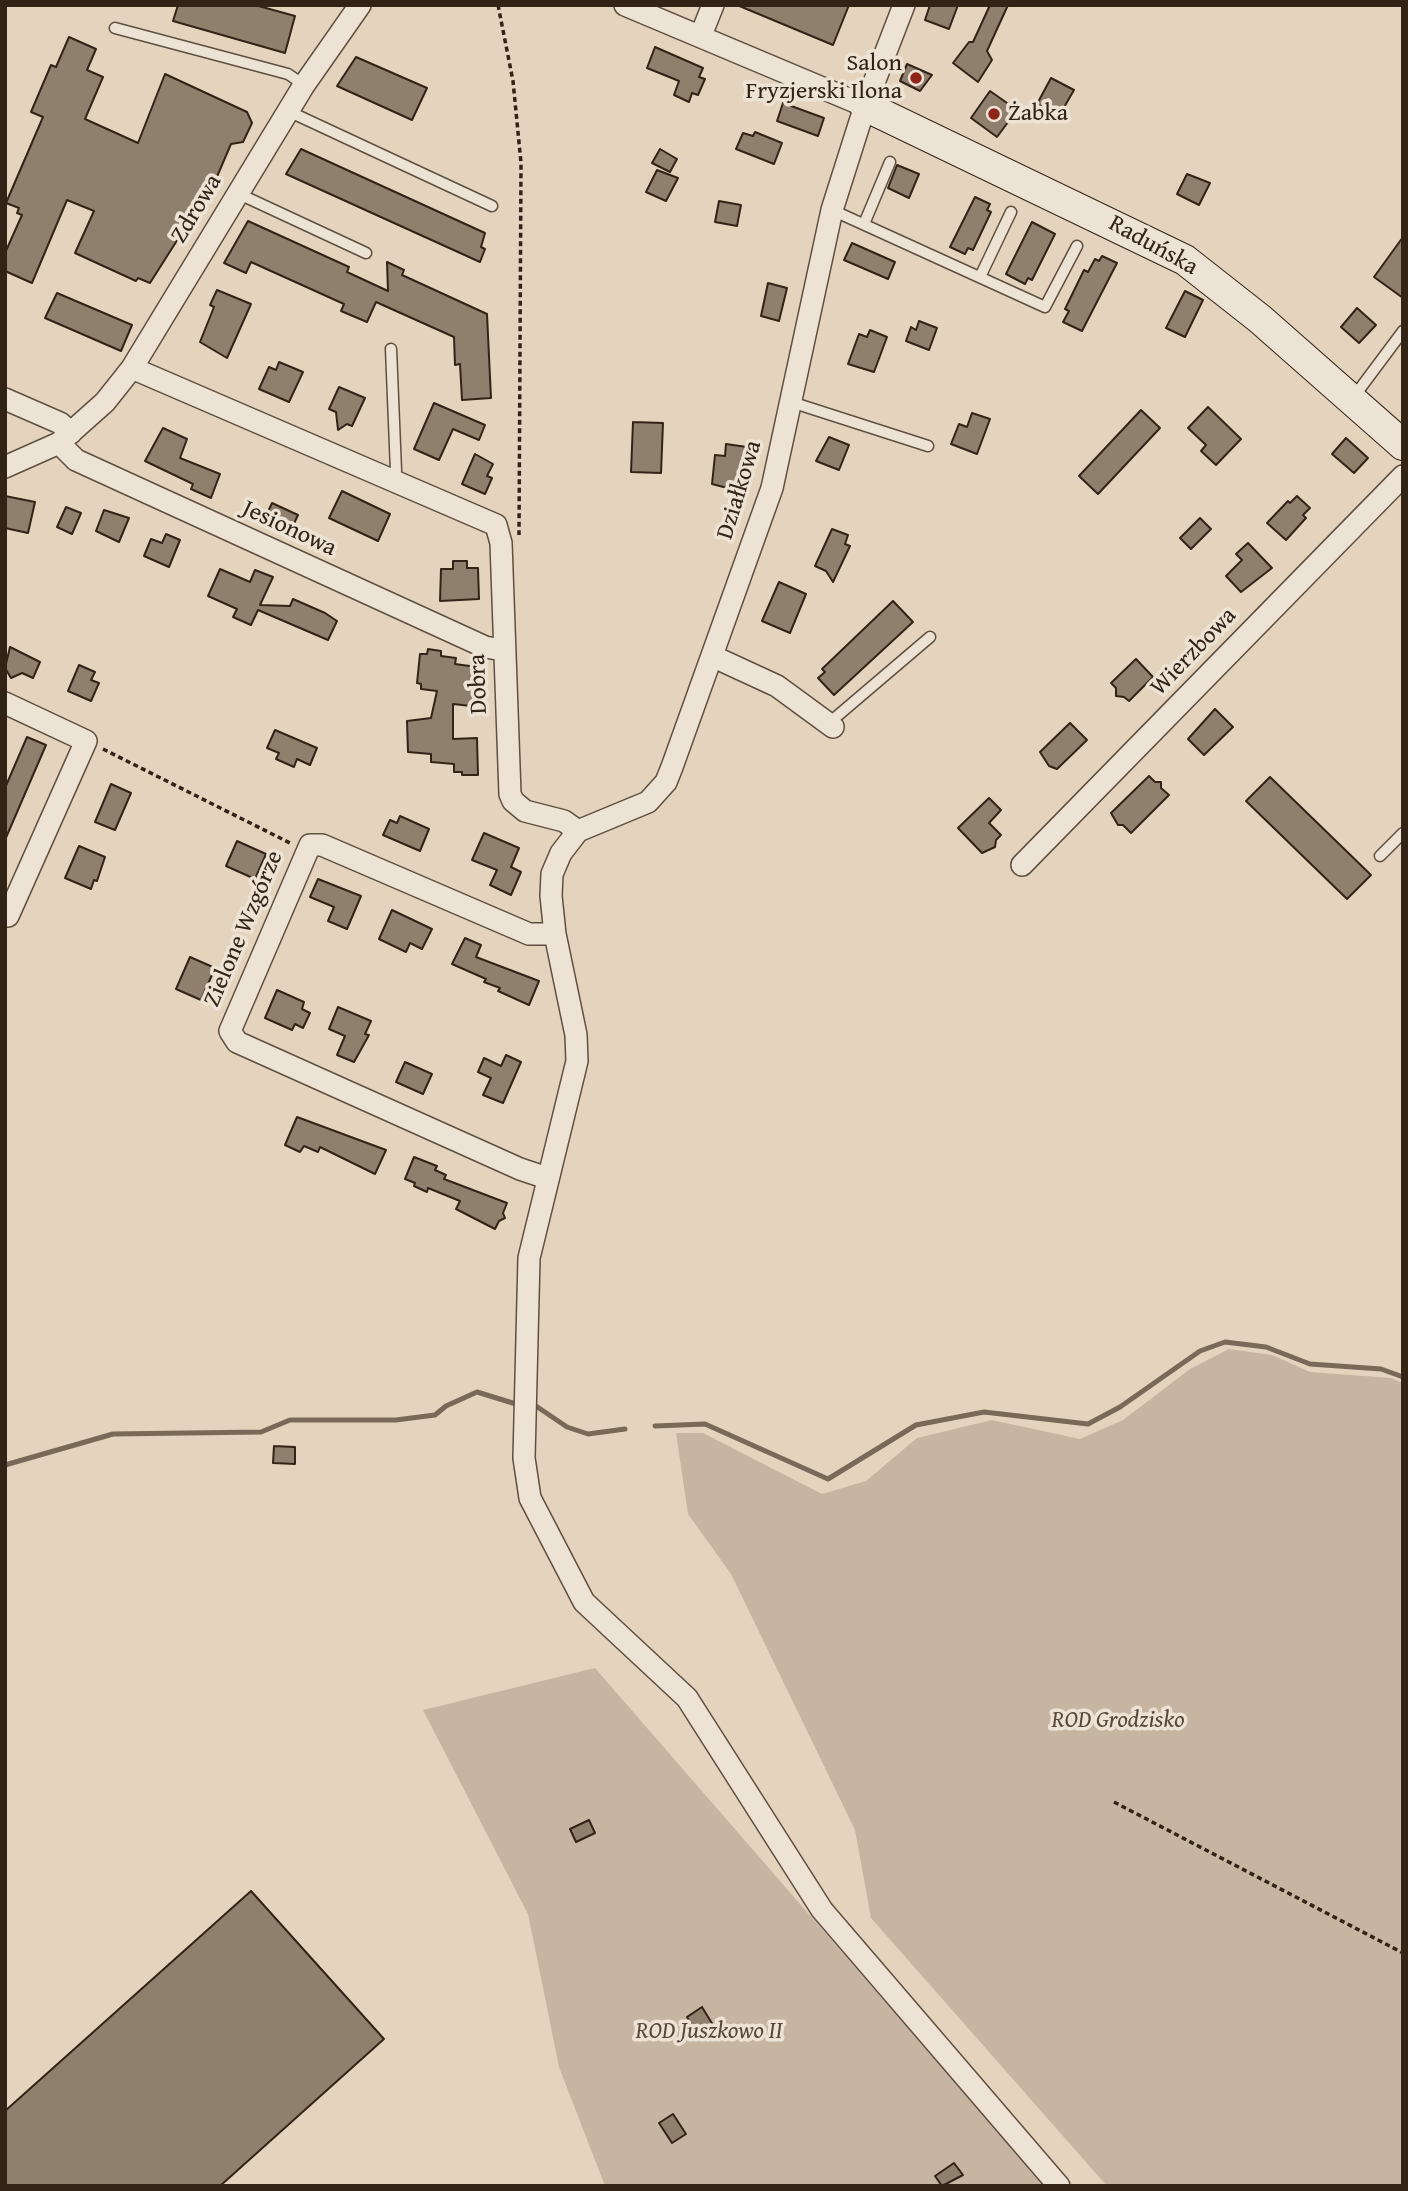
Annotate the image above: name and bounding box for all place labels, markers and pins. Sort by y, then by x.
place label: Salon Fryzjerski Ilona [745,50,902,106]
marker: Salon Fryzjerski Ilona [908,70,924,86]
place label: Żabka [1008,100,1068,128]
marker: Żabka [986,106,1002,122]

